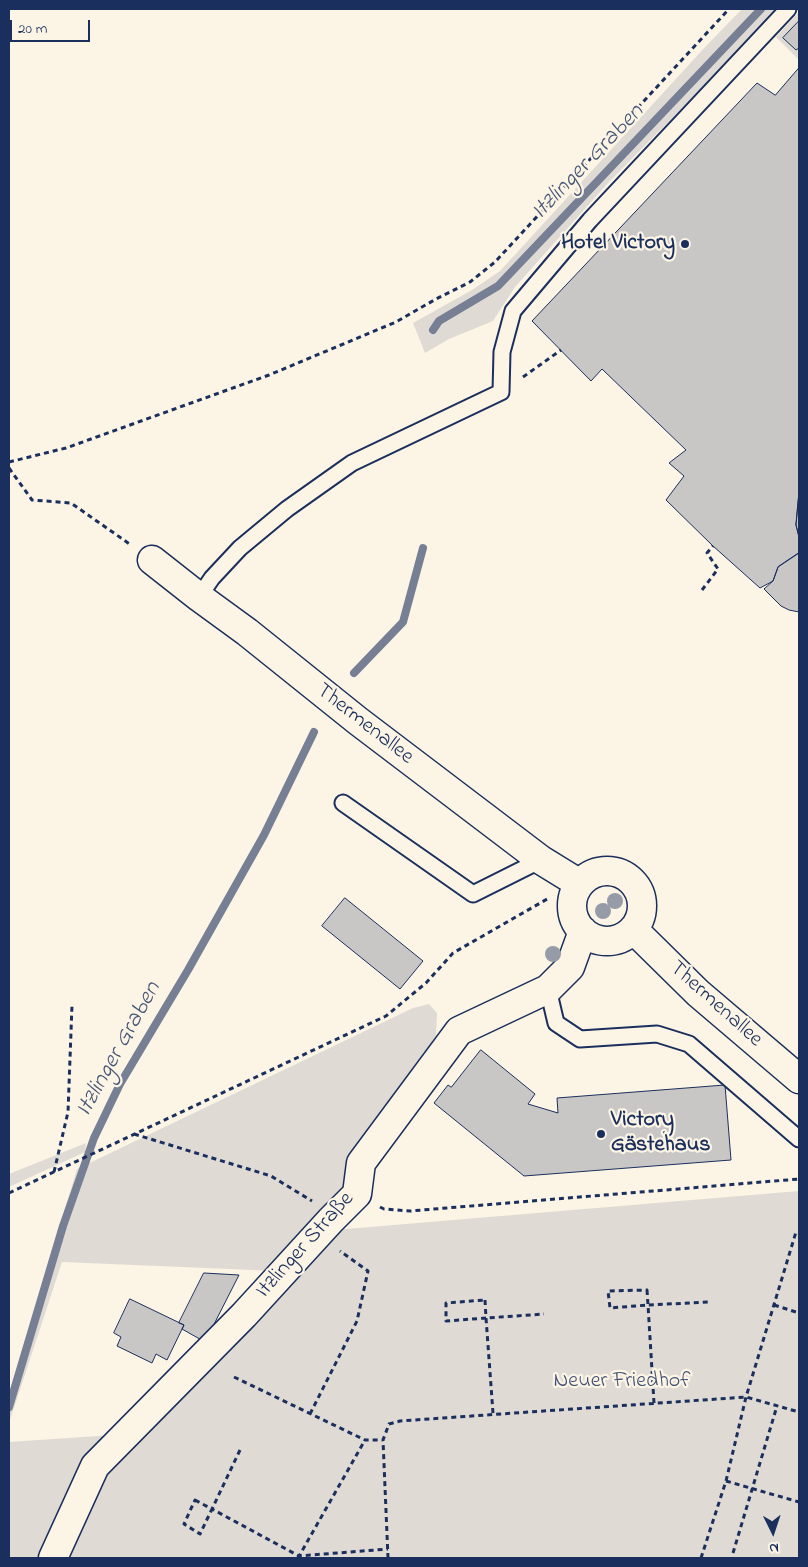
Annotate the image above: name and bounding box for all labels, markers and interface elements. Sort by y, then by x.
scale bar [12,10,92,42]
text: 20 m [18,18,47,40]
water label: Itzlinger Graben [527,99,651,227]
place label: Hotel Victory [561,231,675,257]
marker: Hotel Victory [679,238,691,250]
street label: Thermenallee [310,679,418,771]
street label: Thermenallee [663,956,767,1054]
water label: Itzlinger Graben [71,978,169,1122]
place label: Victory Gästehaus [611,1108,710,1160]
marker: Victory Gästehaus [595,1128,607,1140]
street label: Itzlinger Straße [251,1187,361,1305]
park label: Neuer Friedhof [554,1369,690,1395]
north arrow [748,1507,798,1557]
text: N [769,1537,780,1558]

